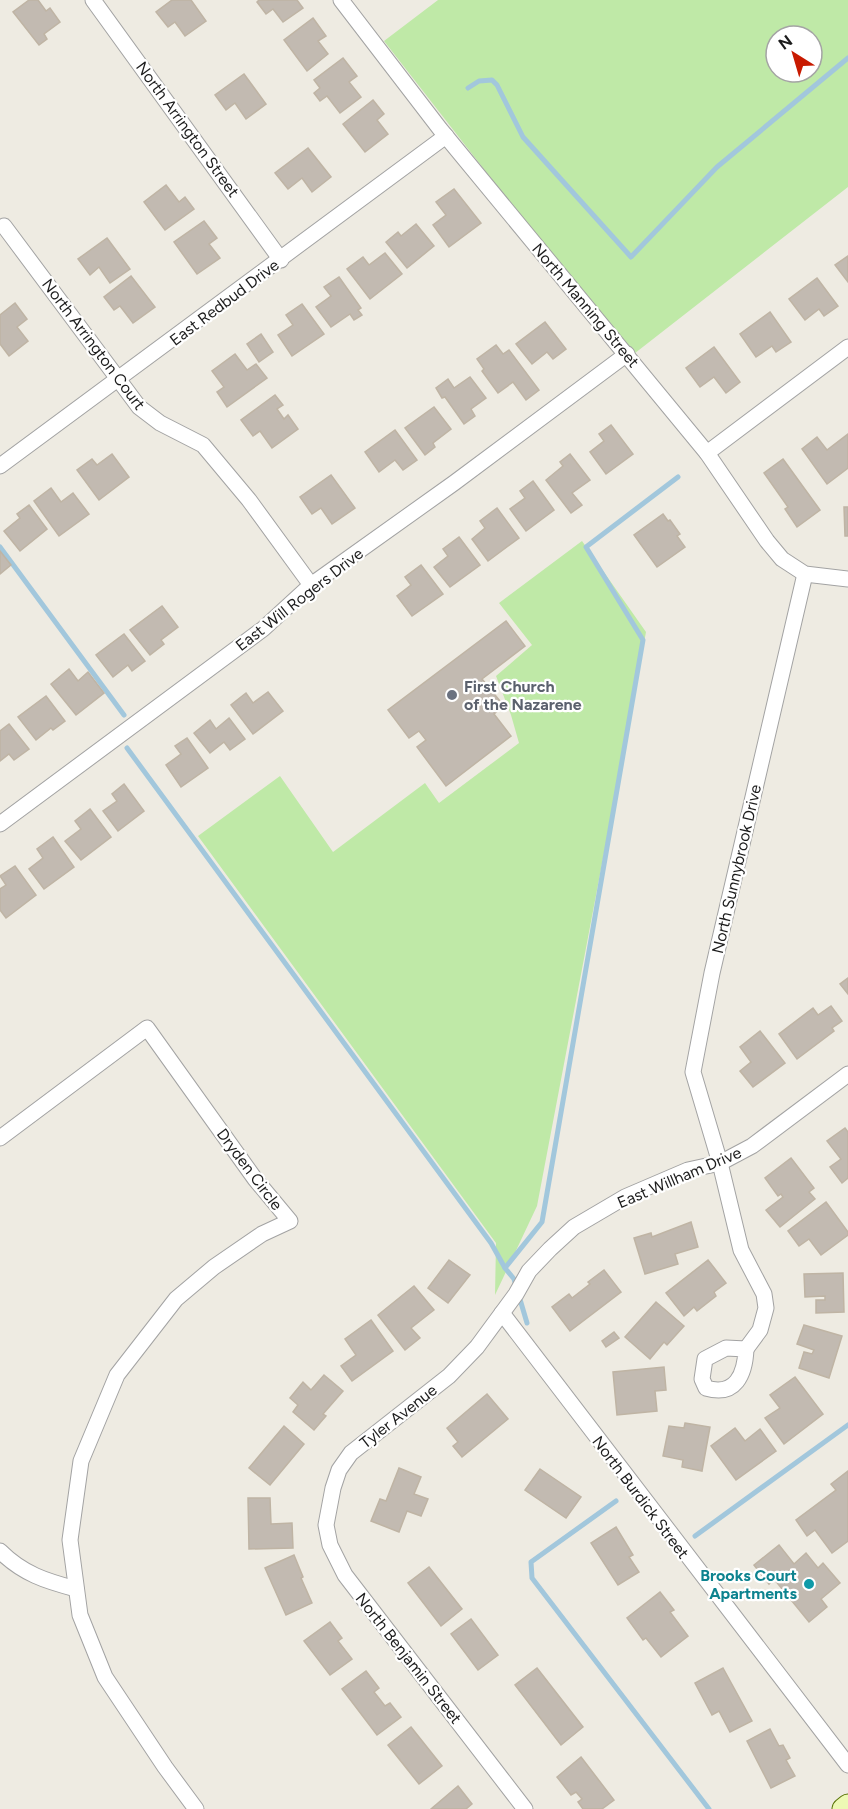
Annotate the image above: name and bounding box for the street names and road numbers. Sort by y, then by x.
street label: North Arrington Street [132,58,243,201]
street label: North Manning Street [528,239,643,371]
street label: East Redbud Drive [166,255,283,350]
street label: North Arrington Court [38,275,149,414]
street label: East Will Rogers Drive [232,544,367,655]
street label: North Sunnybrook Drive [708,782,765,956]
street label: Dryden Circle [213,1125,287,1214]
street label: East Willham Drive [614,1143,744,1212]
street label: Tyler Avenue [356,1380,441,1452]
street label: North Burdick Street [588,1432,693,1562]
street label: North Benjamin Street [352,1589,466,1728]

